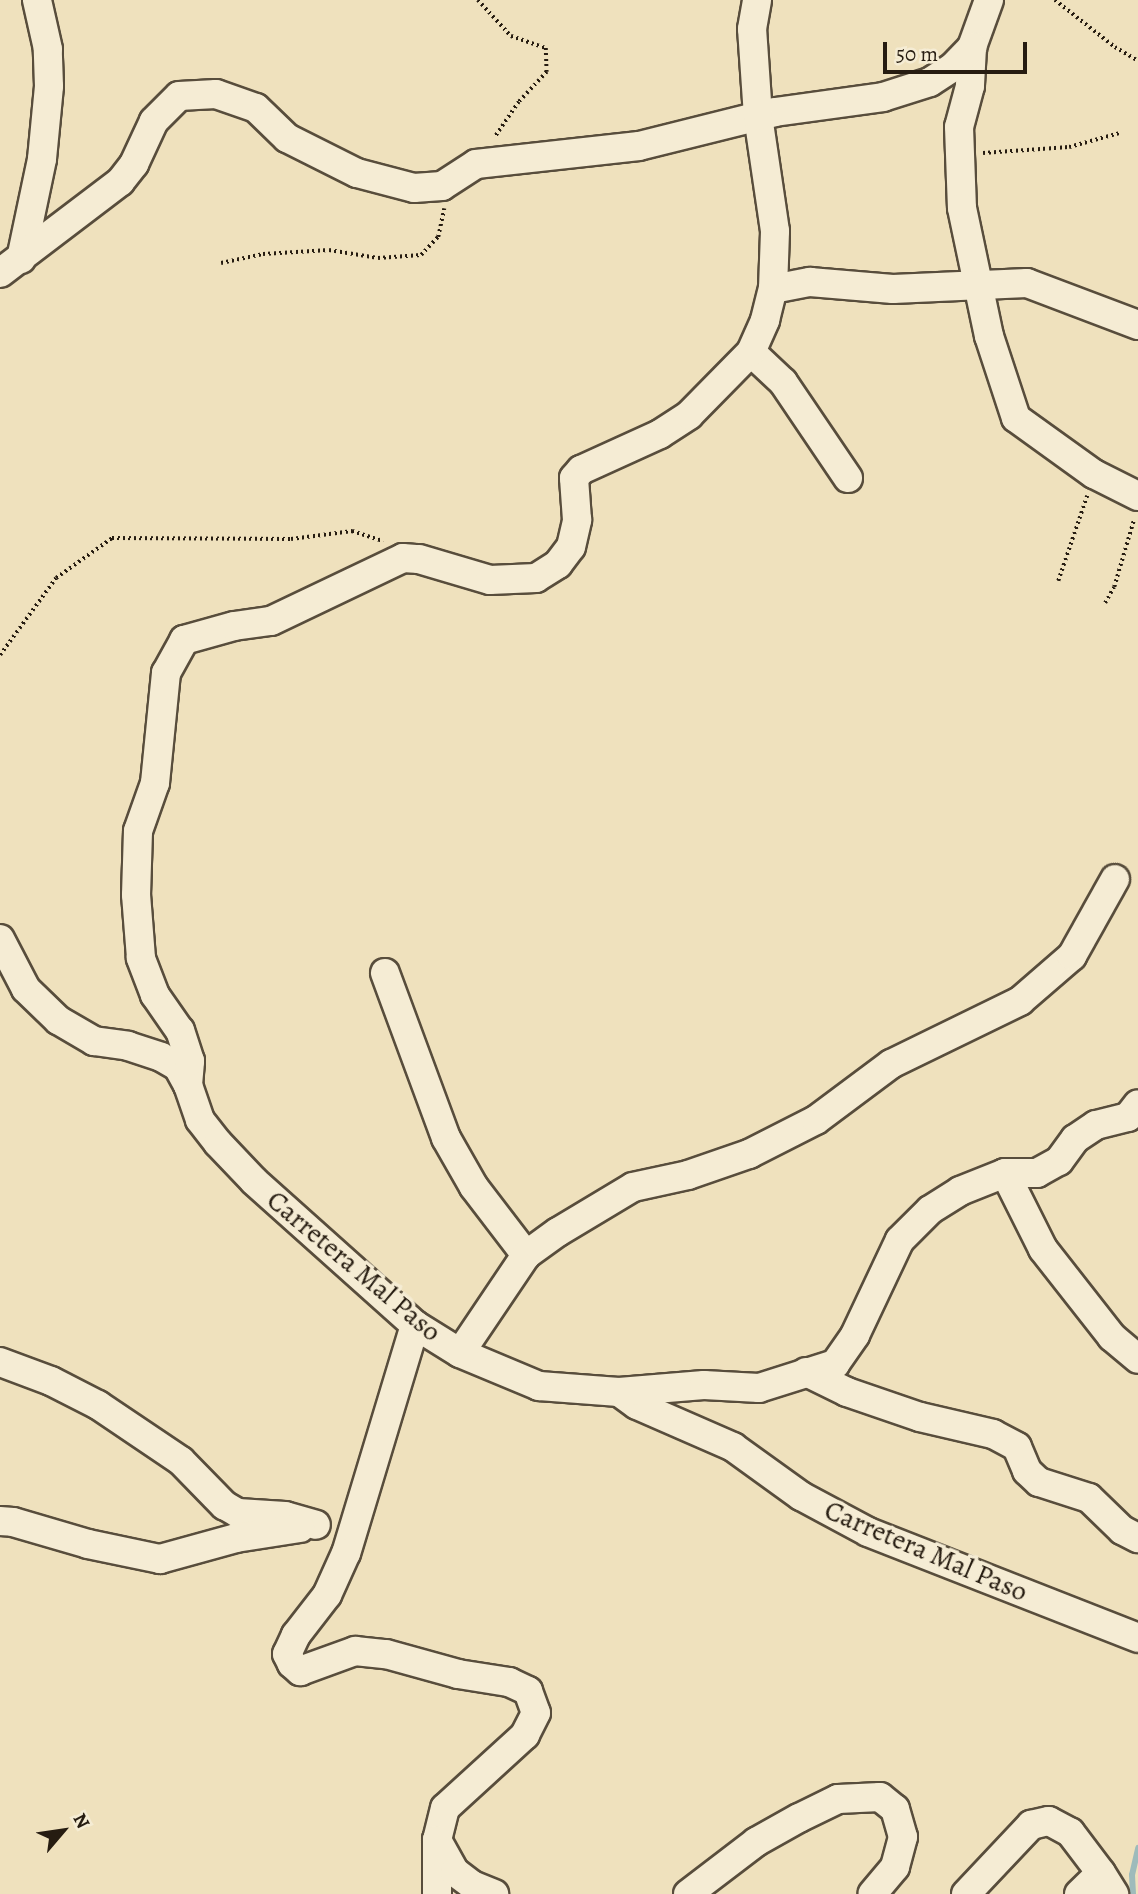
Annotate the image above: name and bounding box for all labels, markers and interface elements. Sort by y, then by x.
scale bar [886,28,1030,72]
text: 50 m [896,40,938,68]
street label: Carretera Mal Paso [260,1183,448,1349]
street label: Carretera Mal Paso [820,1493,1032,1609]
north arrow [28,1796,98,1866]
text: N [67,1808,96,1833]

